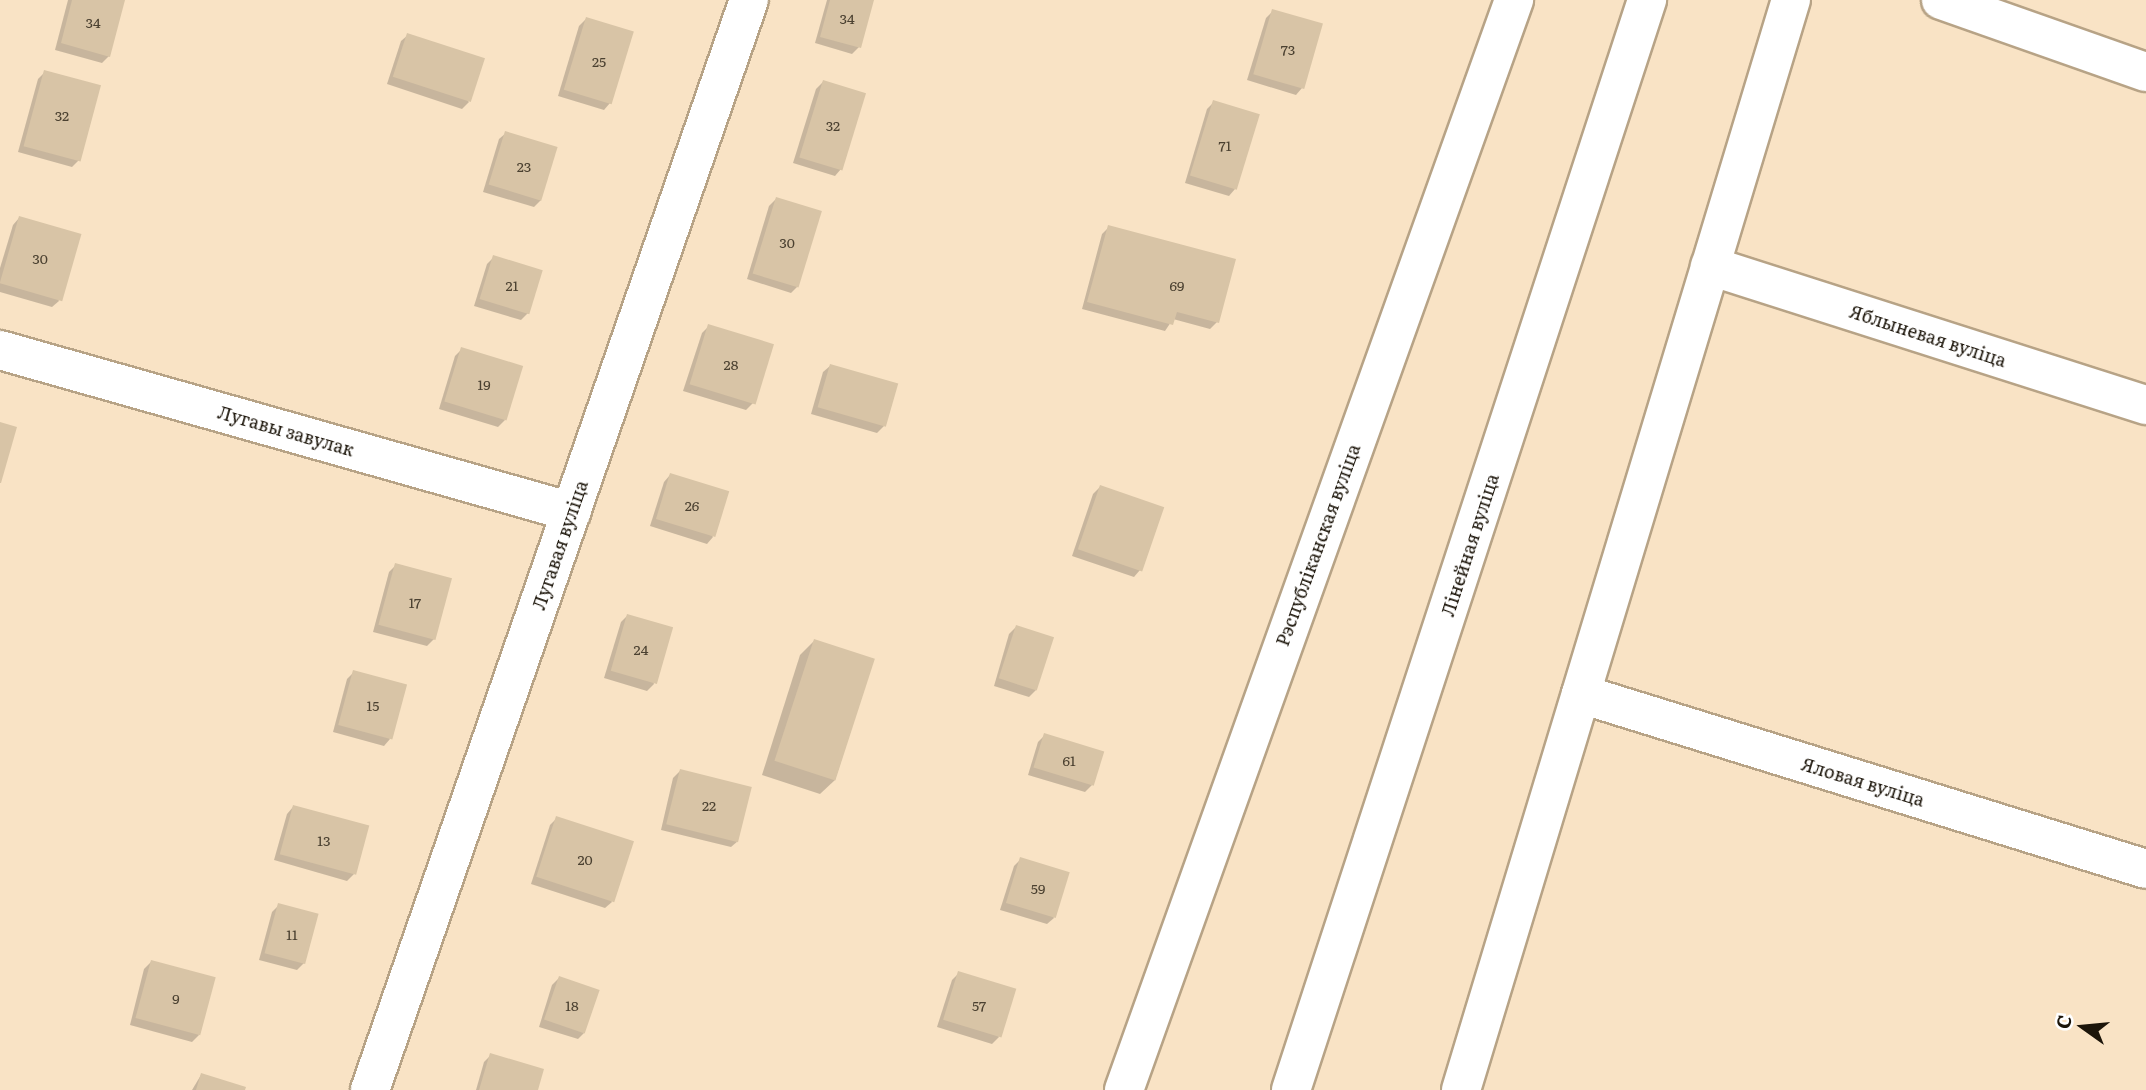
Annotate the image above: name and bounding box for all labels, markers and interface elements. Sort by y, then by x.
house number: 34 [839,10,855,26]
house number: 34 [85,14,101,30]
house number: 73 [1281,41,1295,57]
house number: 25 [592,53,606,69]
house number: 32 [55,107,69,123]
house number: 32 [826,117,840,133]
house number: 71 [1219,137,1231,153]
house number: 23 [517,158,531,174]
house number: 30 [779,234,795,250]
house number: 30 [32,250,48,266]
house number: 21 [506,277,518,293]
house number: 69 [1170,277,1184,293]
street label: Яблыневая вуліца [1847,300,2009,372]
house number: 28 [724,356,738,372]
house number: 19 [477,376,491,392]
street label: Лугавы завулак [215,401,357,461]
street label: Рэспубліканская вуліца [1271,441,1365,649]
street label: Лінейная вуліца [1437,471,1503,619]
street label: Лугавая вуліца [528,477,592,613]
house number: 26 [685,497,699,513]
house number: 17 [409,594,421,610]
house number: 24 [634,641,648,657]
house number: 15 [367,697,379,713]
house number: 61 [1062,752,1076,768]
street label: Яловая вуліца [1799,753,1927,811]
house number: 22 [702,797,716,813]
house number: 13 [317,832,331,848]
house number: 20 [577,851,593,867]
house number: 59 [1031,880,1045,896]
house number: 11 [286,926,298,942]
house number: 9 [172,990,180,1006]
north arrow [2048,992,2118,1062]
house number: 18 [565,997,579,1013]
house number: 57 [972,997,986,1013]
text: С [2047,1011,2078,1032]

